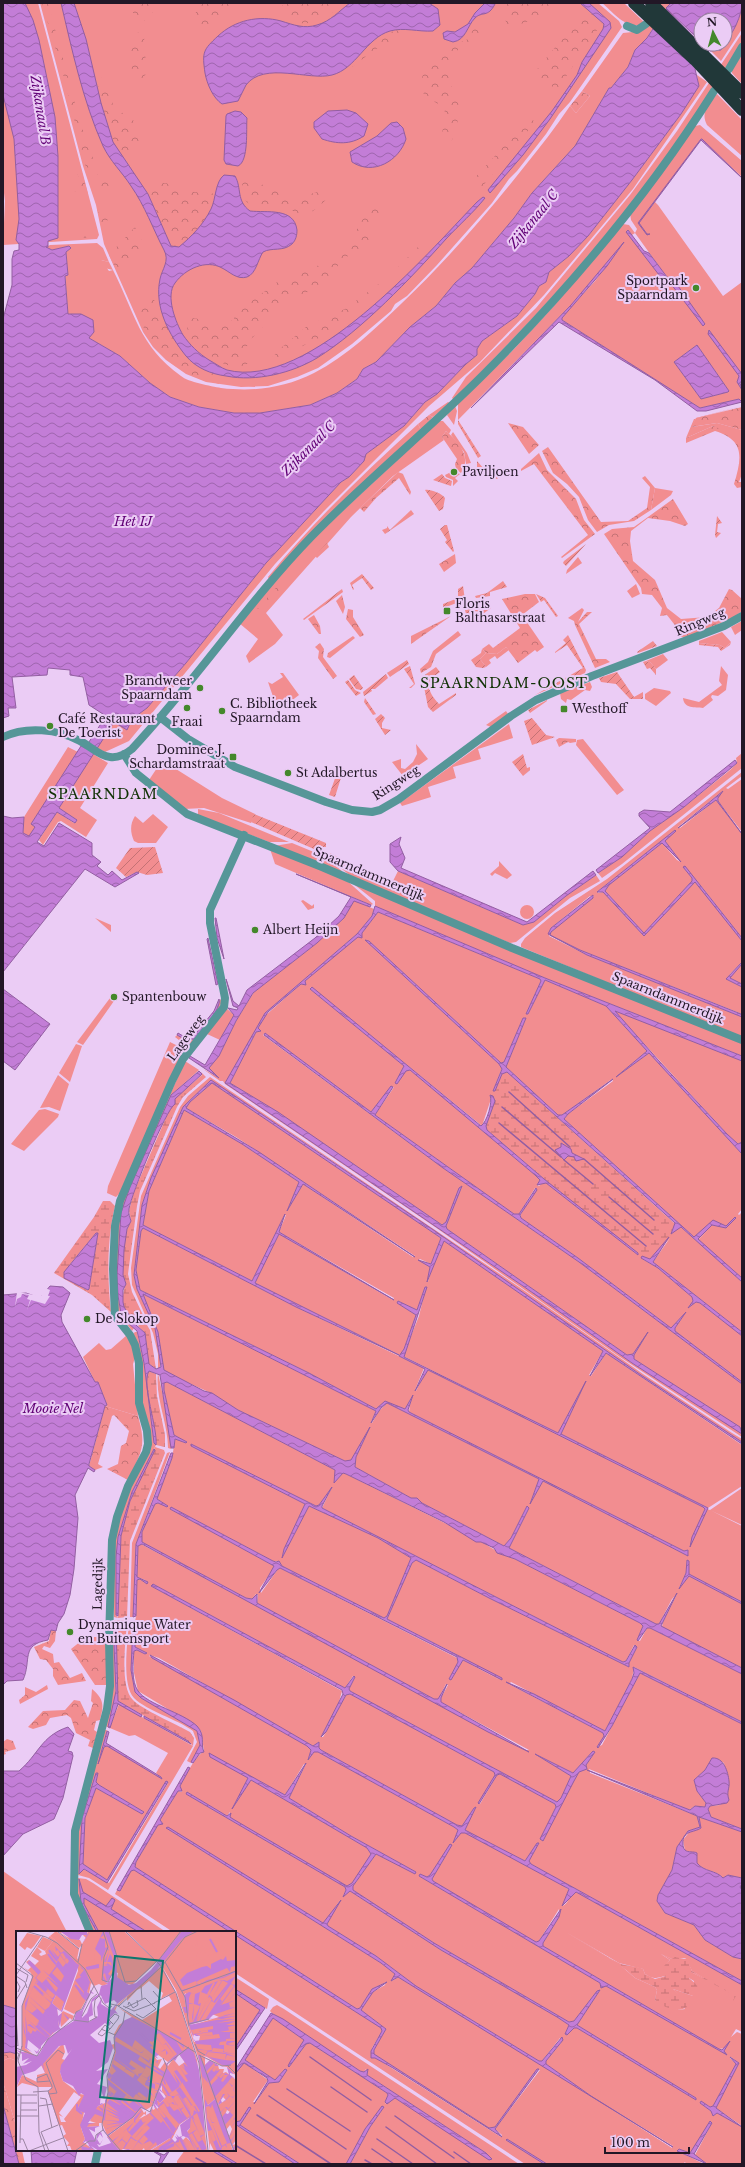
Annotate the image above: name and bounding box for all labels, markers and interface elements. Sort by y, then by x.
north arrow [693,12,733,52]
text: N [706,14,718,30]
water label: Zijkanaal B [26,73,54,146]
water label: Zijkanaal C [504,186,562,253]
place label: Sportpark Spaarndam [617,273,689,302]
marker: Sportpark Spaarndam [691,283,701,293]
water label: Zijkanaal C [277,417,340,480]
place label: Paviljoen [462,464,518,479]
marker: Paviljoen [449,467,459,477]
water label: Het IJ [113,513,154,530]
place label: Floris Balthasarstraat [455,596,546,625]
street label: Ringweg [672,604,728,639]
marker: Floris Balthasarstraat [442,606,452,616]
place label: Brandweer Spaarndam [121,673,192,702]
district label: SPAARNDAM-OOST [420,674,588,692]
marker: Brandweer Spaarndam [195,683,205,693]
place label: C. Bibliotheek Spaarndam [230,696,318,725]
place label: Westhoff [571,701,628,716]
marker: Fraai [182,703,192,713]
marker: Westhoff [559,704,569,714]
marker: C. Bibliotheek Spaarndam [217,706,227,716]
place label: Café Restaurant De Toerist [58,711,156,740]
place label: Fraai [171,714,203,729]
marker: Café Restaurant De Toerist [45,721,55,731]
place label: Dominee J. Schardamstraat [129,742,225,771]
marker: Dominee J. Schardamstraat [228,752,238,762]
street label: Ringweg [369,761,423,803]
place label: St Adalbertus [296,765,377,780]
marker: St Adalbertus [283,768,293,778]
district label: SPAARNDAM [48,785,158,803]
street label: Spaarndammerdijk [311,843,428,904]
place label: Albert Heijn [262,922,338,937]
marker: Albert Heijn [250,925,260,935]
street label: Spaarndammerdijk [610,968,727,1027]
place label: Spantenbouw [122,989,207,1004]
marker: Spantenbouw [109,992,119,1002]
street label: Lageweg [164,1011,208,1064]
place label: De Slokop [95,1311,158,1326]
marker: De Slokop [82,1314,92,1324]
water label: Mooie Nel [22,1400,84,1417]
street label: Lagedijk [90,1557,105,1610]
place label: Dynamique Water en Buitensport [78,1617,191,1646]
marker: Dynamique Water en Buitensport [65,1627,75,1637]
inset map [16,1931,236,2151]
scale bar [605,2129,689,2155]
text: 100 m [611,2135,650,2150]

